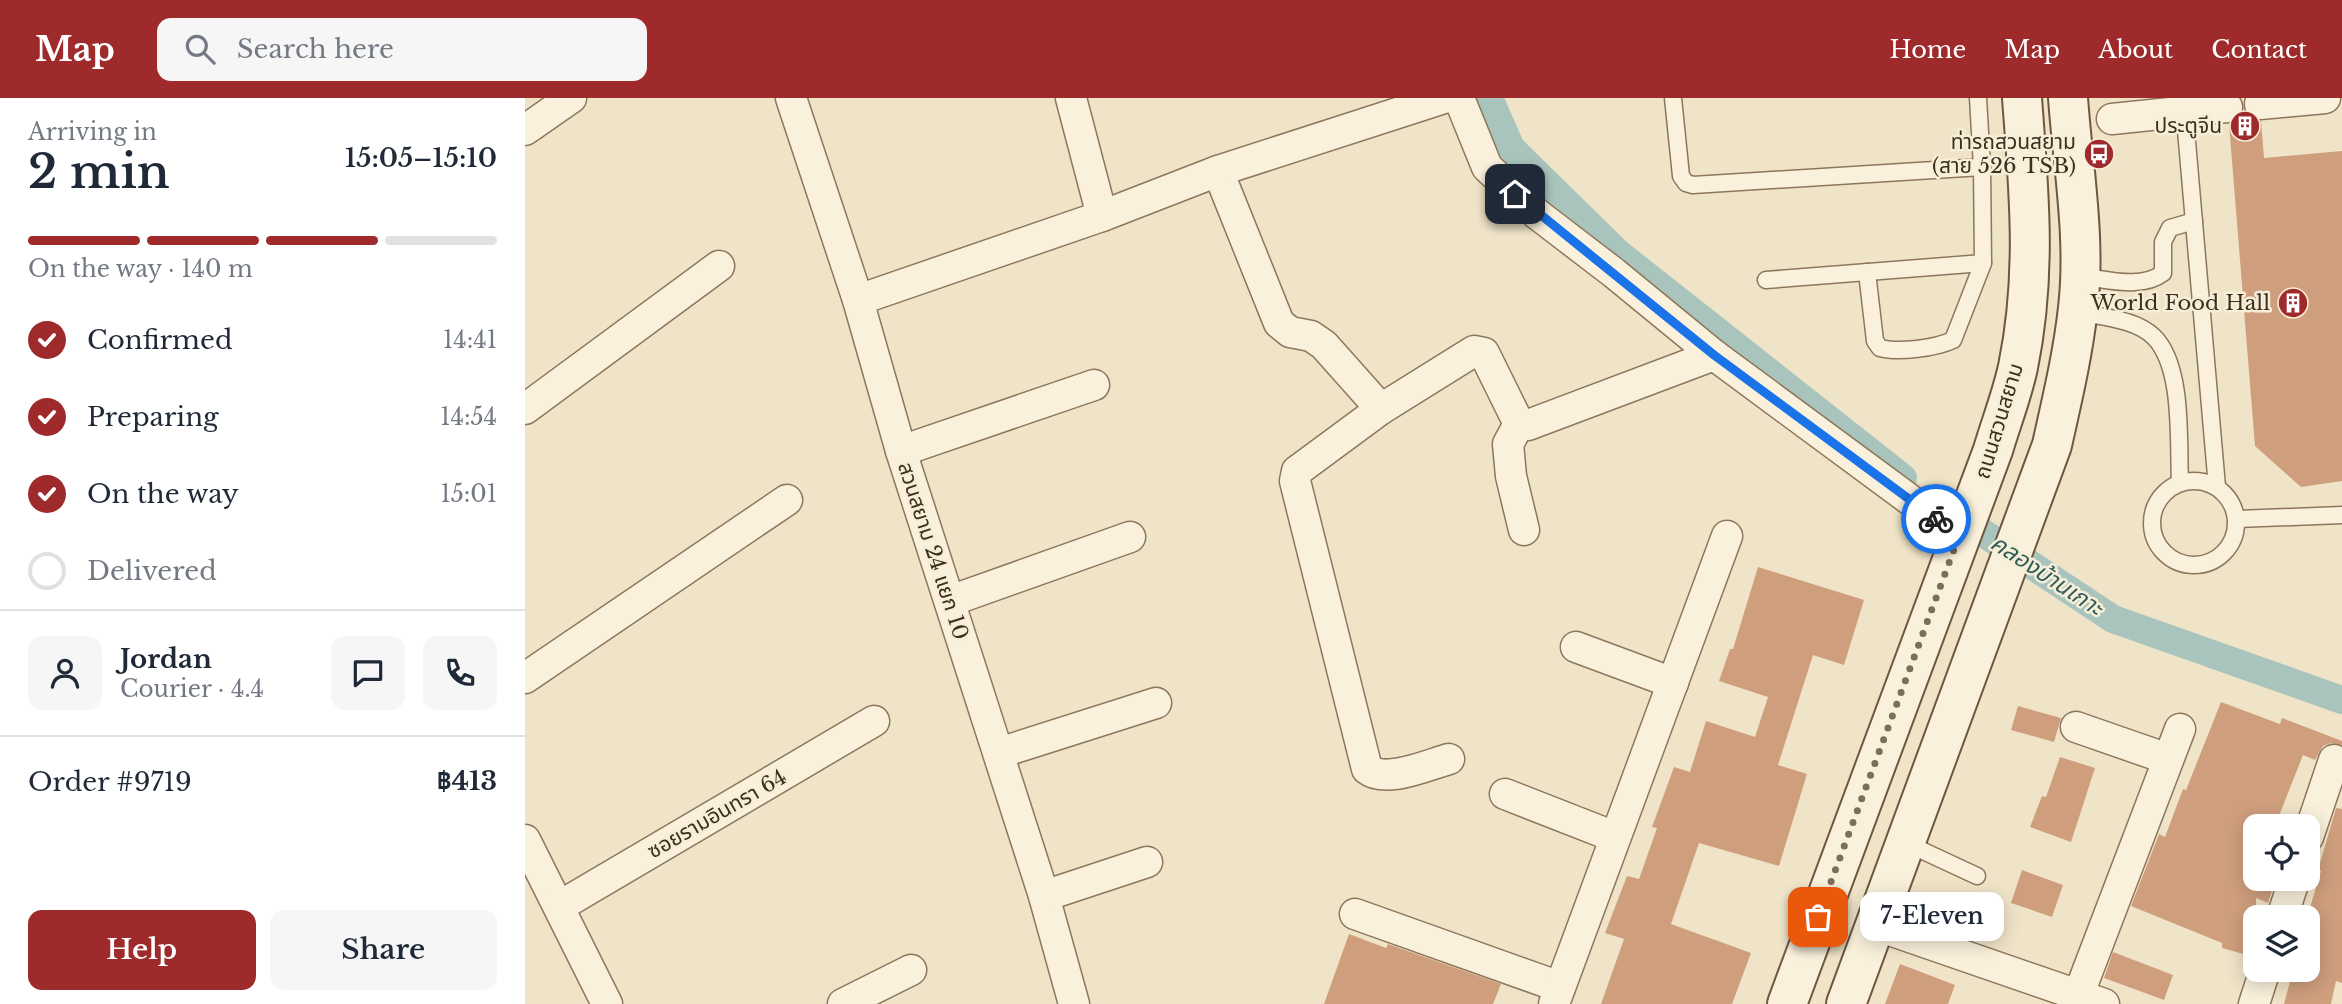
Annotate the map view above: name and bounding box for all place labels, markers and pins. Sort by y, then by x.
building icon: ประตูจีน [2228,109,2262,143]
place label: ประตูจีน [2155,113,2222,139]
place label: ท่ารถสวนสยาม (สาย 526 TSB) [1932,129,2076,179]
bus stop icon: ท่ารถสวนสยาม (สาย 526 TSB) [2082,137,2116,171]
pin [1485,164,1545,224]
building icon: World Food Hall [2276,286,2310,320]
place label: World Food Hall [2090,290,2270,316]
pin [1788,887,1848,947]
callout: 7-Eleven [1860,892,2003,942]

